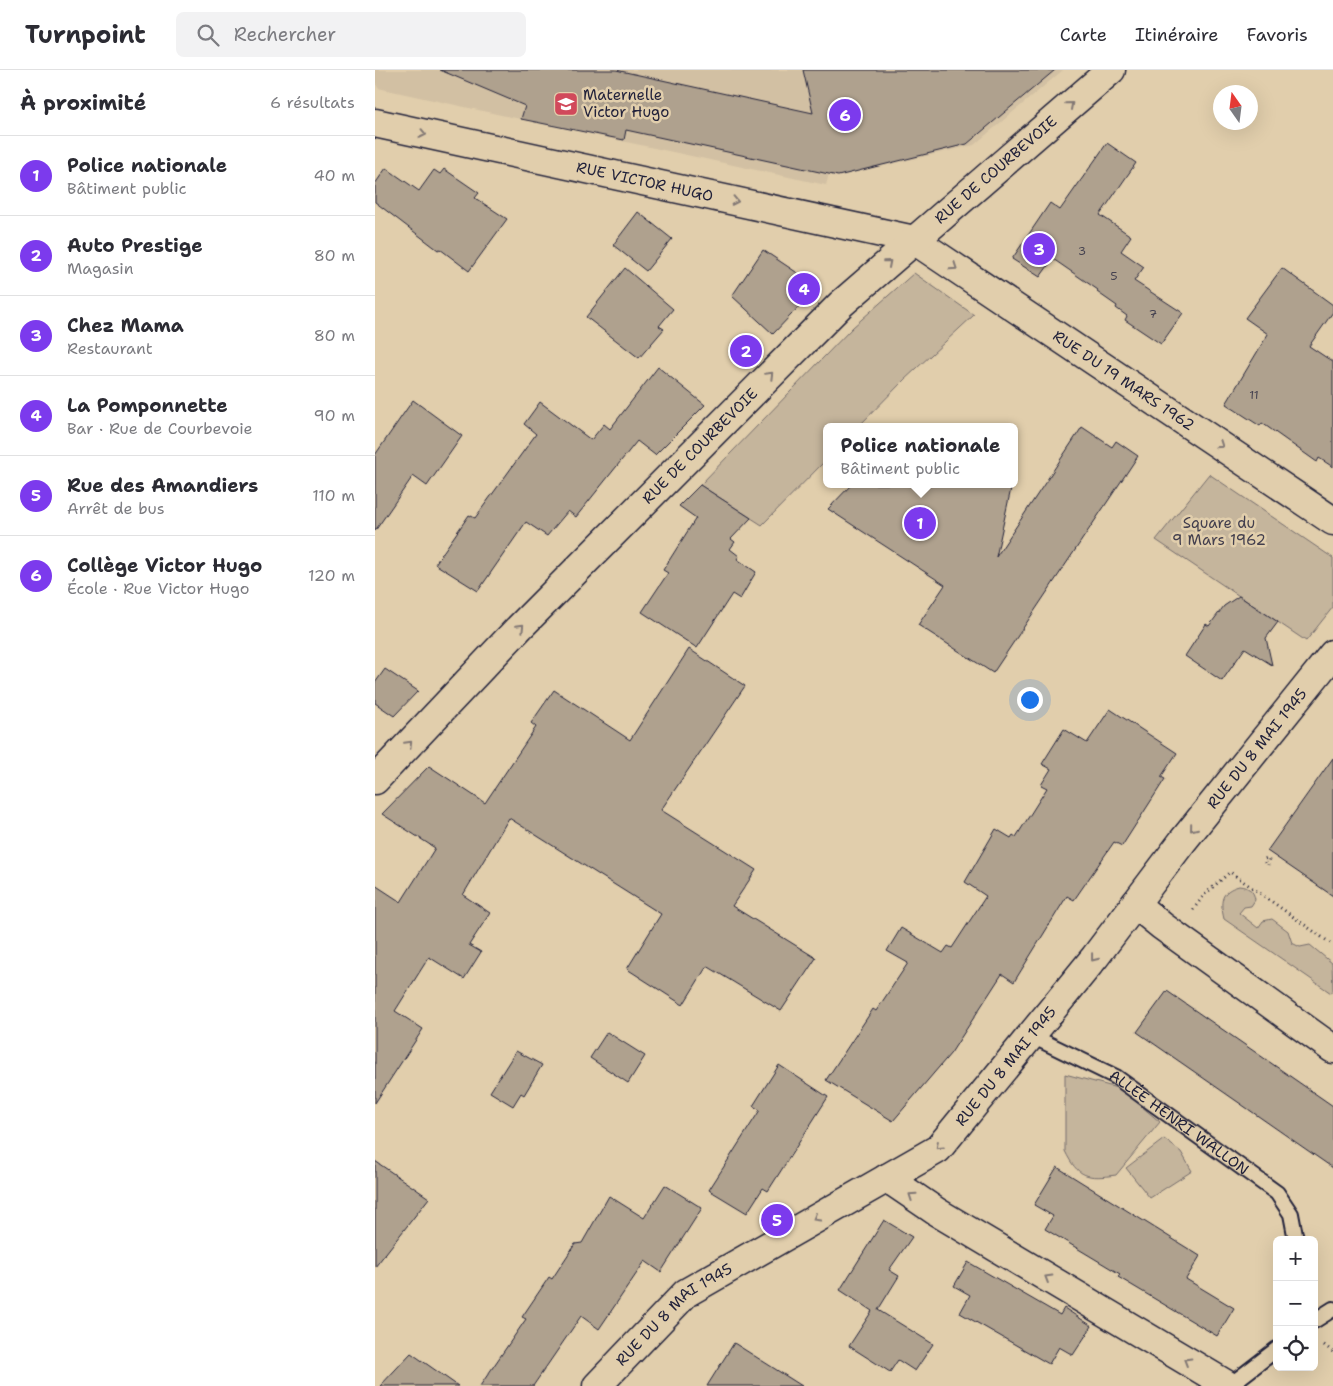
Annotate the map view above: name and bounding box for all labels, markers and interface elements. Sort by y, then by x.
search box [176,12,526,57]
text: Turnpoint [25,19,146,51]
icon: search [194,21,222,49]
text: Rechercher [234,22,336,47]
text: Carte [1060,23,1107,47]
text: Itinéraire [1135,23,1219,47]
text: Favoris [1247,23,1308,47]
place label: Maternelle Victor Hugo [583,85,669,122]
north arrow [1213,85,1258,130]
text: À proximité [20,89,146,117]
school or university icon: Maternelle Victor Hugo [553,91,579,117]
text: 6 résultats [270,92,355,113]
pin: 6 [829,96,861,134]
one-way arrow [1065,102,1074,111]
street label: RUE DE COURBEVOIE [930,111,1061,228]
one-way arrow [418,128,427,139]
text: Police nationale [67,153,227,178]
street label: RUE VICTOR HUGO [574,157,715,206]
text: 1 [32,165,40,186]
text: 40 m [313,165,355,186]
text: Bâtiment public [67,178,187,199]
one-way arrow [731,195,740,206]
pin: 3 [1023,230,1055,268]
text: Auto Prestige [67,233,203,258]
house number: 3 [1078,243,1086,259]
text: 2 [30,245,42,266]
text: 80 m [314,245,355,266]
text: Magasin [67,258,133,279]
one-way arrow [883,259,892,268]
one-way arrow [949,261,958,270]
house number: 5 [1110,268,1118,284]
pin: 4 [788,270,820,308]
house number: 7 [1149,306,1157,322]
text: Chez Mama [67,313,184,338]
text: 3 [30,325,42,346]
text: 80 m [314,325,355,346]
street label: RUE DU 19 MARS 1962 [1049,326,1198,435]
pin: 2 [730,332,762,370]
text: Restaurant [67,338,153,359]
one-way arrow [765,371,774,380]
street label: RUE DE COURBEVOIE [638,384,762,508]
house number: 11 [1249,387,1259,403]
text: La Pomponnette [67,393,228,418]
text: 4 [30,405,42,426]
text: 90 m [314,405,355,426]
text: Bar · Rue de Courbevoie [67,418,253,439]
popup [823,423,1018,488]
text: Police nationale [840,433,1001,458]
one-way arrow [1215,439,1224,448]
text: Bâtiment public [840,458,960,479]
text: Rue des Amandiers [67,473,258,498]
text: 5 [31,485,41,506]
text: 110 m [312,485,355,506]
text: Arrêt de bus [67,498,165,519]
pin: 1 [904,504,936,542]
park label: Square du 9 Mars 1962 [1172,513,1266,550]
text: Collège Victor Hugo [67,553,262,578]
text: 6 [30,565,42,586]
text: 120 m [308,565,355,586]
text: École · Rue Victor Hugo [67,578,249,599]
one-way arrow [515,624,524,633]
street label: RUE DU 8 MAI 1945 [1203,684,1312,813]
your location [1017,687,1043,713]
one-way arrow [403,741,412,750]
one-way arrow [1190,823,1199,832]
one-way arrow [1092,952,1100,961]
street label: RUE DU 8 MAI 1945 [951,1002,1061,1130]
street label: ALLÉE HENRI WALLON [1106,1065,1253,1180]
one-way arrow [936,1140,945,1149]
one-way arrow [908,1192,917,1202]
pin: 5 [761,1201,793,1239]
one-way arrow [812,1212,821,1222]
map controls [1273,1236,1318,1371]
button: + [1273,1236,1318,1281]
street label: RUE DU 8 MAI 1945 [612,1259,736,1370]
one-way arrow [1044,1274,1053,1284]
button: − [1273,1281,1318,1326]
button: locate [1273,1326,1318,1371]
one-way arrow [1184,1357,1193,1367]

